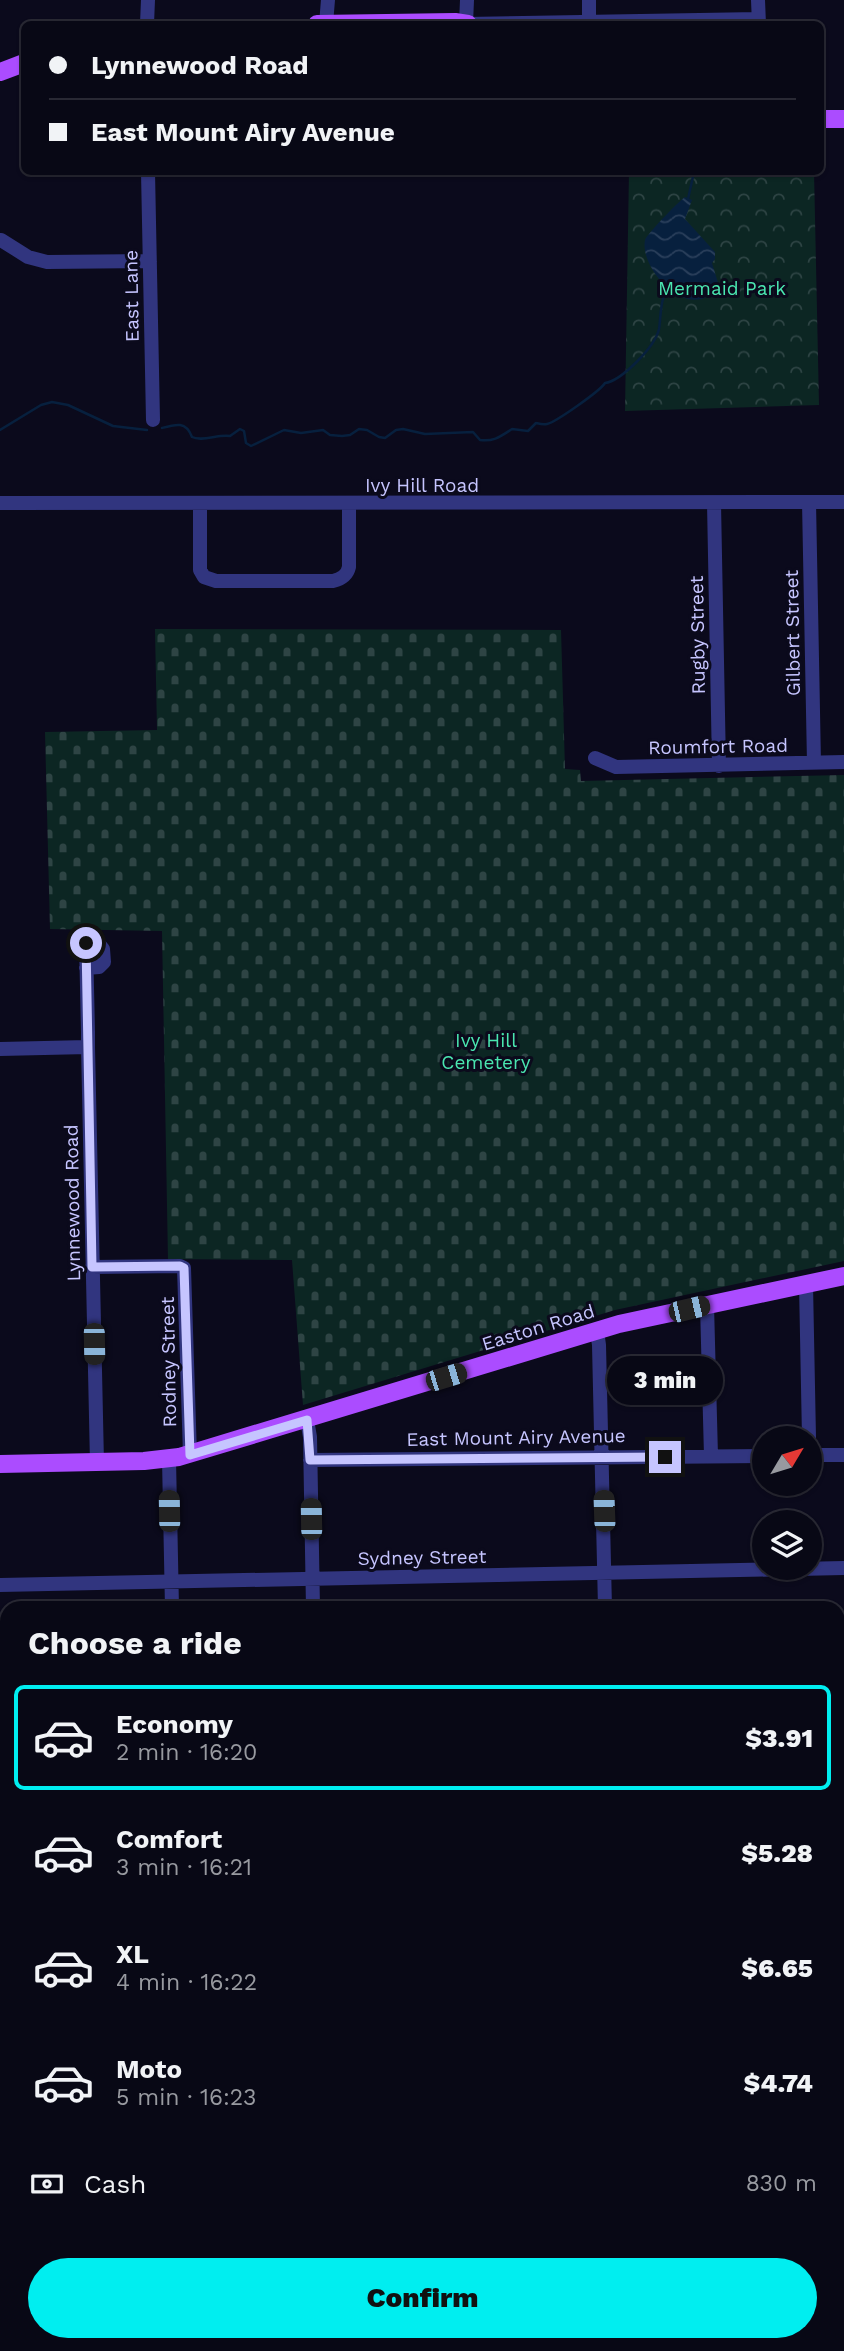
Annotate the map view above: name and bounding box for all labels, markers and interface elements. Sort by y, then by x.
text: Lynnewood Road [91,50,309,80]
text: East Mount Airy Avenue [91,117,395,147]
street label: East Lane [119,250,144,342]
park label: Mermaid Park [658,277,786,300]
street label: Ivy Hill Road [365,474,479,497]
street label: Gilbert Street [780,570,805,696]
street label: Rugby Street [685,575,710,695]
street label: Roumfort Road [648,734,788,759]
route start [70,927,102,959]
park label: Ivy Hill Cemetery [441,1029,531,1074]
street label: Lynnewood Road [60,1124,85,1282]
car [667,1294,712,1324]
street label: Rodney Street [156,1296,181,1428]
street label: Easton Road [479,1299,597,1356]
car [84,1323,105,1365]
callout: 3 min [607,1356,723,1404]
car [423,1361,470,1393]
text: 3 min [634,1367,696,1394]
street label: East Mount Airy Avenue [406,1424,626,1451]
north arrow [752,1426,822,1496]
map controls [752,1426,822,1580]
route end [649,1441,681,1473]
car [159,1490,180,1532]
car [593,1490,616,1532]
car [301,1498,322,1540]
button: layers [752,1510,822,1580]
street label: Sydney Street [357,1545,487,1570]
text: Choose a ride [28,1624,242,1662]
icon: car [32,1706,95,1769]
text: Economy [116,1709,233,1739]
text: $3.91 [745,1723,813,1753]
text: 2 min · 16:20 [116,1739,257,1766]
icon: car [32,1821,95,1884]
text: Comfort [116,1824,222,1854]
text: $5.28 [741,1838,813,1868]
text: 3 min · 16:21 [116,1854,252,1881]
icon: car [32,1936,95,1999]
text: XL [116,1939,149,1969]
text: $6.65 [741,1953,813,1983]
text: 4 min · 16:22 [116,1969,257,1996]
icon: car [32,2051,95,2114]
text: Moto [116,2054,182,2084]
text: $4.74 [743,2068,813,2098]
text: 5 min · 16:23 [116,2084,257,2111]
icon: cash [28,2165,66,2203]
text: Cash [84,2169,146,2199]
text: 830 m [746,2170,817,2197]
button: Confirm [28,2258,817,2338]

